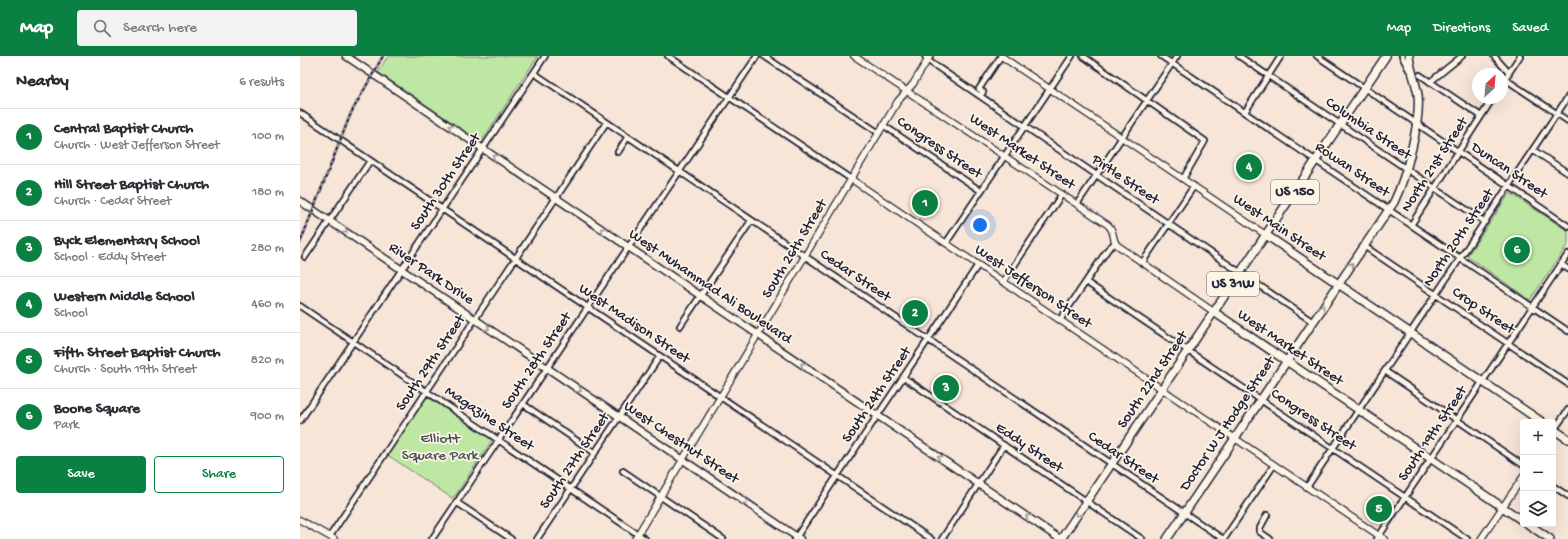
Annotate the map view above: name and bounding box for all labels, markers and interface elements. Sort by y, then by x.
search box [77,10,357,46]
text: Map [20,17,53,40]
icon: search [91,17,113,39]
text: Search here [123,19,197,37]
text: Map [1387,20,1411,37]
text: Directions [1433,20,1490,37]
text: Saved [1512,20,1548,37]
north arrow [1472,68,1508,104]
text: Nearby [16,72,69,92]
text: 6 results [239,75,284,90]
street label: Columbia Street [1322,94,1416,165]
street label: West Market Street [966,110,1080,195]
street label: Congress Street [893,113,987,184]
street label: North 21st Street [1398,113,1473,216]
text: Central Baptist Church [54,120,193,138]
one-way arrow [448,125,455,132]
street label: South 30th Street [407,128,486,234]
text: 1 [26,129,32,144]
text: 100 m [252,129,284,144]
text: Church · West Jefferson Street [54,138,220,153]
street label: Rowan Street [1311,138,1394,203]
street label: Duncan Street [1467,138,1552,204]
street label: Pirtle Street [1087,150,1164,210]
pin: 4 [1236,152,1262,182]
one-way arrow [492,154,499,162]
text: Hill Street Baptist Church [54,176,209,194]
road number: US 150 [1271,180,1319,204]
street label: North 20th Street [1420,184,1499,290]
text: 2 [26,185,32,200]
text: 180 m [252,185,284,200]
pin: 1 [912,188,938,218]
street label: West Main Street [1229,190,1331,267]
text: Church · Cedar Street [54,194,171,209]
street label: South 26th Street [758,195,833,302]
your location [970,215,990,235]
one-way arrow [340,226,347,233]
street label: West Muhammad Ali Boulevard [625,226,796,349]
one-way arrow [600,228,607,235]
text: Byck Elementary School [54,232,200,250]
pin: 6 [1504,235,1530,265]
street label: River Park Drive [385,239,477,309]
text: 3 [26,241,32,256]
text: 280 m [251,241,284,256]
street label: West Jefferson Street [971,241,1097,334]
street label: Cedar Street [816,246,896,307]
text: School · Eddy Street [54,250,166,265]
one-way arrow [1346,262,1353,269]
road number: US 31W [1207,272,1259,296]
street label: West Madison Street [575,280,695,369]
street label: Crop Street [1448,283,1519,340]
text: Western Middle School [54,288,195,306]
text: 4 [26,297,32,312]
text: 460 m [252,297,284,312]
pin: 2 [902,298,928,328]
one-way arrow [1318,304,1325,311]
text: School [54,306,88,321]
street label: West Market Street [1234,306,1348,391]
street label: South 28th Street [498,308,577,413]
street label: South 29th Street [392,310,471,415]
one-way arrow [483,323,490,330]
street label: South 22nd Street [1114,326,1193,432]
street label: South 24th Street [838,342,917,446]
text: Fifth Street Baptist Church [54,344,220,362]
street label: Doctor W J Hodge Street [1176,352,1281,495]
text: 5 [26,353,32,368]
text: 820 m [251,353,284,368]
text: Church · South 19th Street [54,362,196,377]
one-way arrow [800,362,807,370]
pin: 3 [933,373,959,403]
street label: South 19th Street [1395,381,1472,485]
street label: Magazine Street [441,382,539,457]
one-way arrow [575,385,582,393]
street label: Congress Street [1267,385,1361,456]
street label: West Chestnut Street [620,398,744,489]
text: Boone Square [54,400,140,418]
street label: South 27th Street [536,408,615,513]
text: 6 [26,409,32,424]
text: 900 m [250,409,284,424]
text: Park [54,418,79,433]
street label: Eddy Street [992,419,1068,478]
map controls [1520,419,1556,527]
button: + [1520,419,1556,455]
street label: Cedar Street [1084,428,1164,489]
park label: Elliott Square Park [402,430,480,465]
one-way arrow [937,455,944,462]
button: − [1520,455,1556,491]
button: Save [16,456,146,493]
button: Share [154,456,284,493]
button: layers [1520,491,1556,527]
pin: 5 [1366,494,1392,524]
one-way arrow [741,497,748,505]
one-way arrow [1075,510,1083,517]
one-way arrow [1026,515,1033,522]

